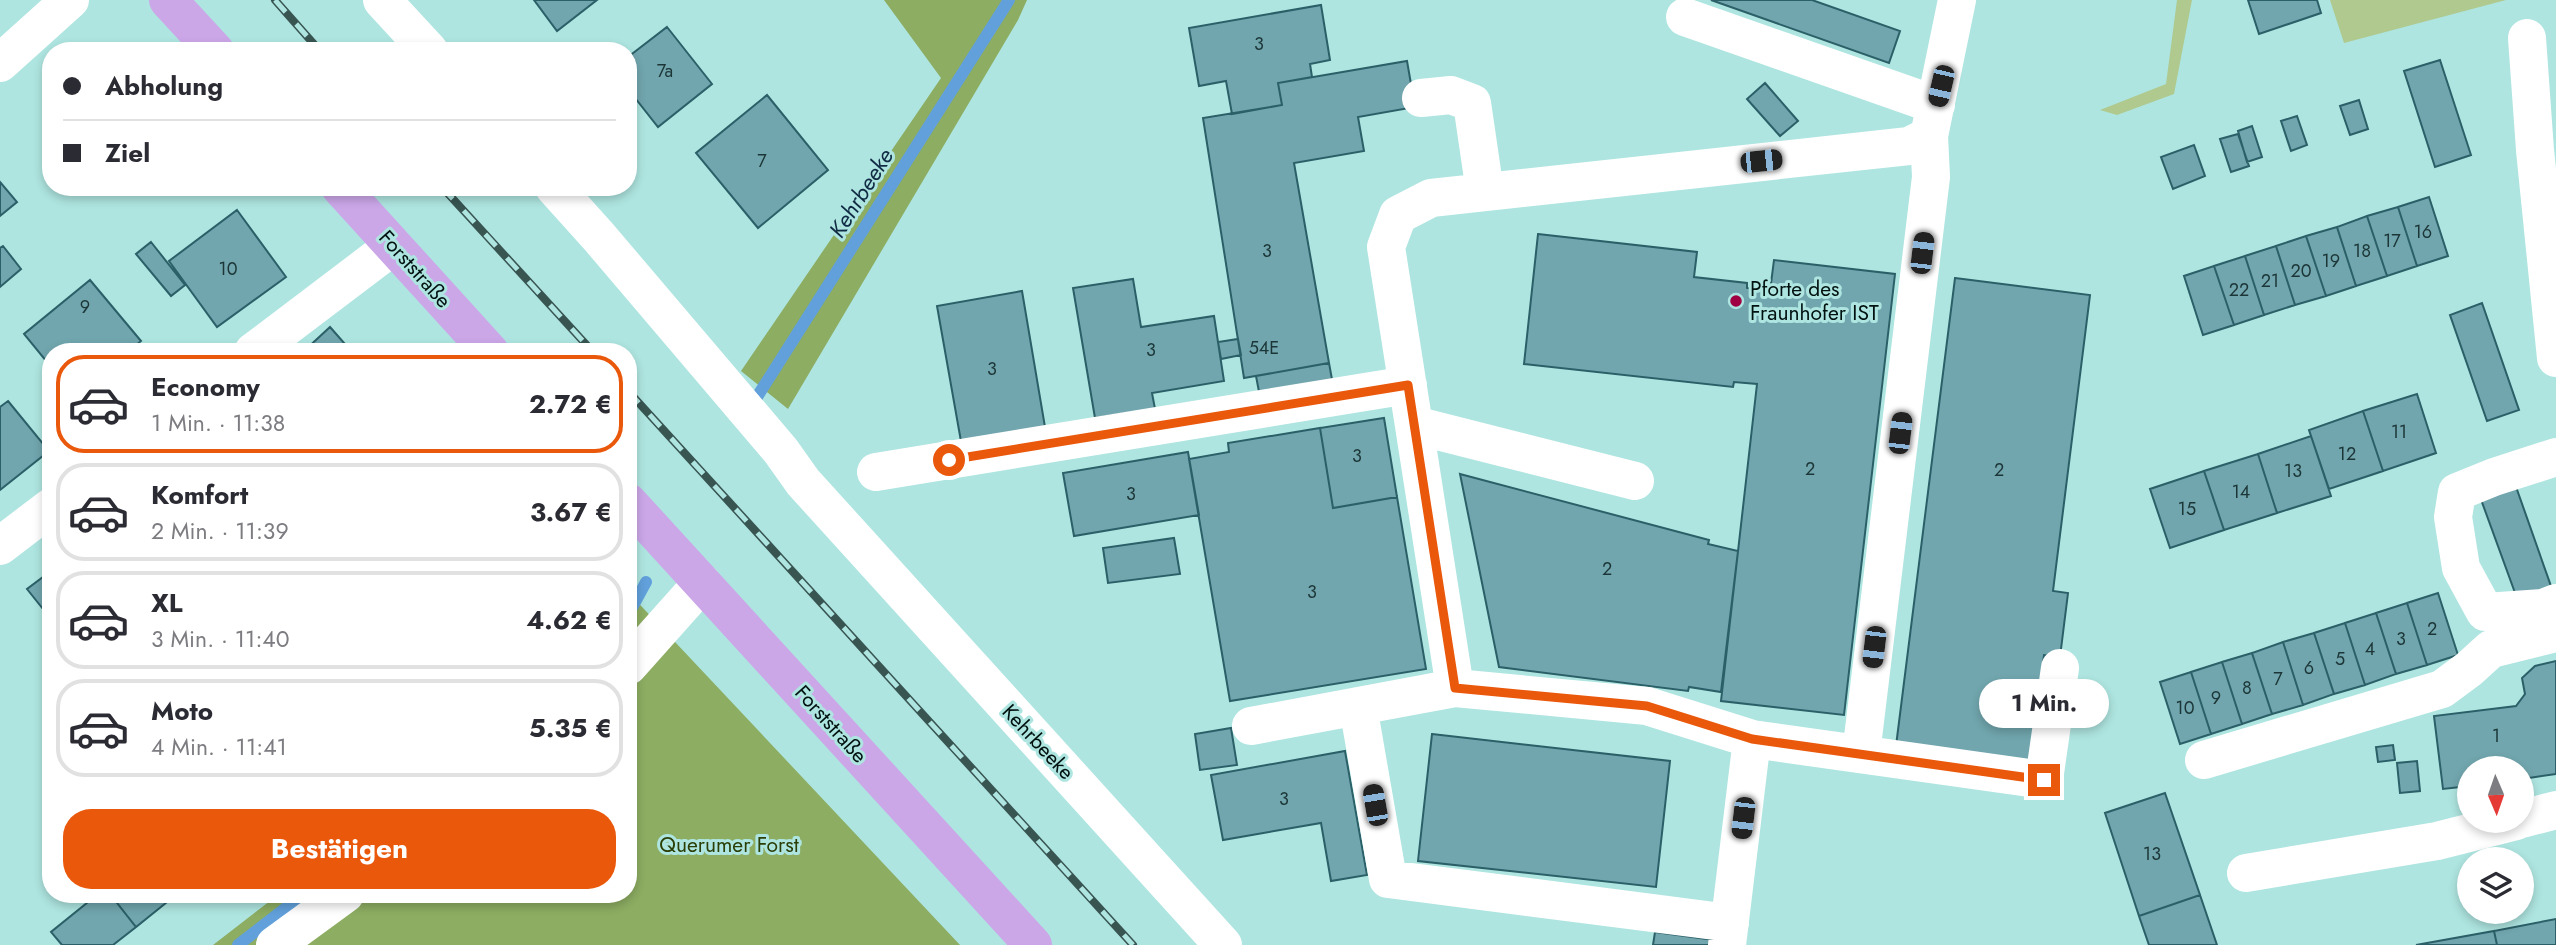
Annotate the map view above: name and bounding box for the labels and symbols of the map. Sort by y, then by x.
house number: 3 [1254,31,1264,57]
house number: 7a [657,58,673,84]
car [1927,63,1956,109]
water label: Kehrbeeke [820,141,902,244]
house number: 7 [757,148,767,174]
car [1740,148,1783,174]
house number: 16 [2414,219,2432,245]
street label: Forststraße [372,223,458,315]
house number: 17 [2383,228,2401,254]
car [1910,231,1935,275]
house number: 3 [1262,238,1272,264]
house number: 18 [2353,238,2371,264]
house number: 19 [2322,248,2340,274]
house number: 10 [219,256,238,282]
house number: 20 [2290,258,2312,284]
house number: 21 [2261,268,2279,294]
place label: Pforte des Fraunhofer IST [1750,274,1879,328]
house number: 22 [2229,277,2249,303]
marker: Pforte des Fraunhofer IST [1728,293,1744,309]
house number: 9 [80,294,90,320]
house number: 54E [1249,335,1279,361]
house number: 3 [1146,337,1156,363]
house number: 3 [987,356,997,382]
car [1888,411,1913,455]
house number: 11 [2391,419,2407,445]
house number: 12 [2338,441,2356,467]
house number: 3 [1352,443,1362,469]
route start [933,444,965,476]
house number: 2 [1805,456,1815,482]
house number: 2 [1994,457,2004,483]
house number: 13 [2284,458,2302,484]
house number: 14 [2232,479,2250,505]
house number: 3 [1126,481,1136,507]
house number: 15 [2178,496,2196,522]
house number: 2 [1602,556,1612,582]
house number: 3 [1307,579,1317,605]
house number: 2 [2427,616,2437,642]
car [1862,625,1887,669]
house number: 3 [2396,626,2406,652]
house number: 4 [2365,636,2375,662]
house number: 5 [2335,646,2345,672]
house number: 6 [2304,655,2314,681]
house number: 7 [2273,666,2283,692]
house number: 8 [2242,675,2252,701]
street label: Forststraße [788,678,874,770]
callout: 1 Min. [1979,678,2109,728]
house number: 9 [2211,685,2221,711]
house number: 10 [2176,695,2195,721]
street label: Kehrbeeke [995,698,1081,787]
house number: 1 [2492,723,2500,749]
north arrow [2457,756,2534,833]
route end [2028,764,2060,796]
car [1362,782,1389,828]
house number: 3 [1279,786,1289,812]
car [1731,796,1756,840]
park label: Querumer Forst [659,830,799,860]
house number: 13 [2143,841,2161,867]

